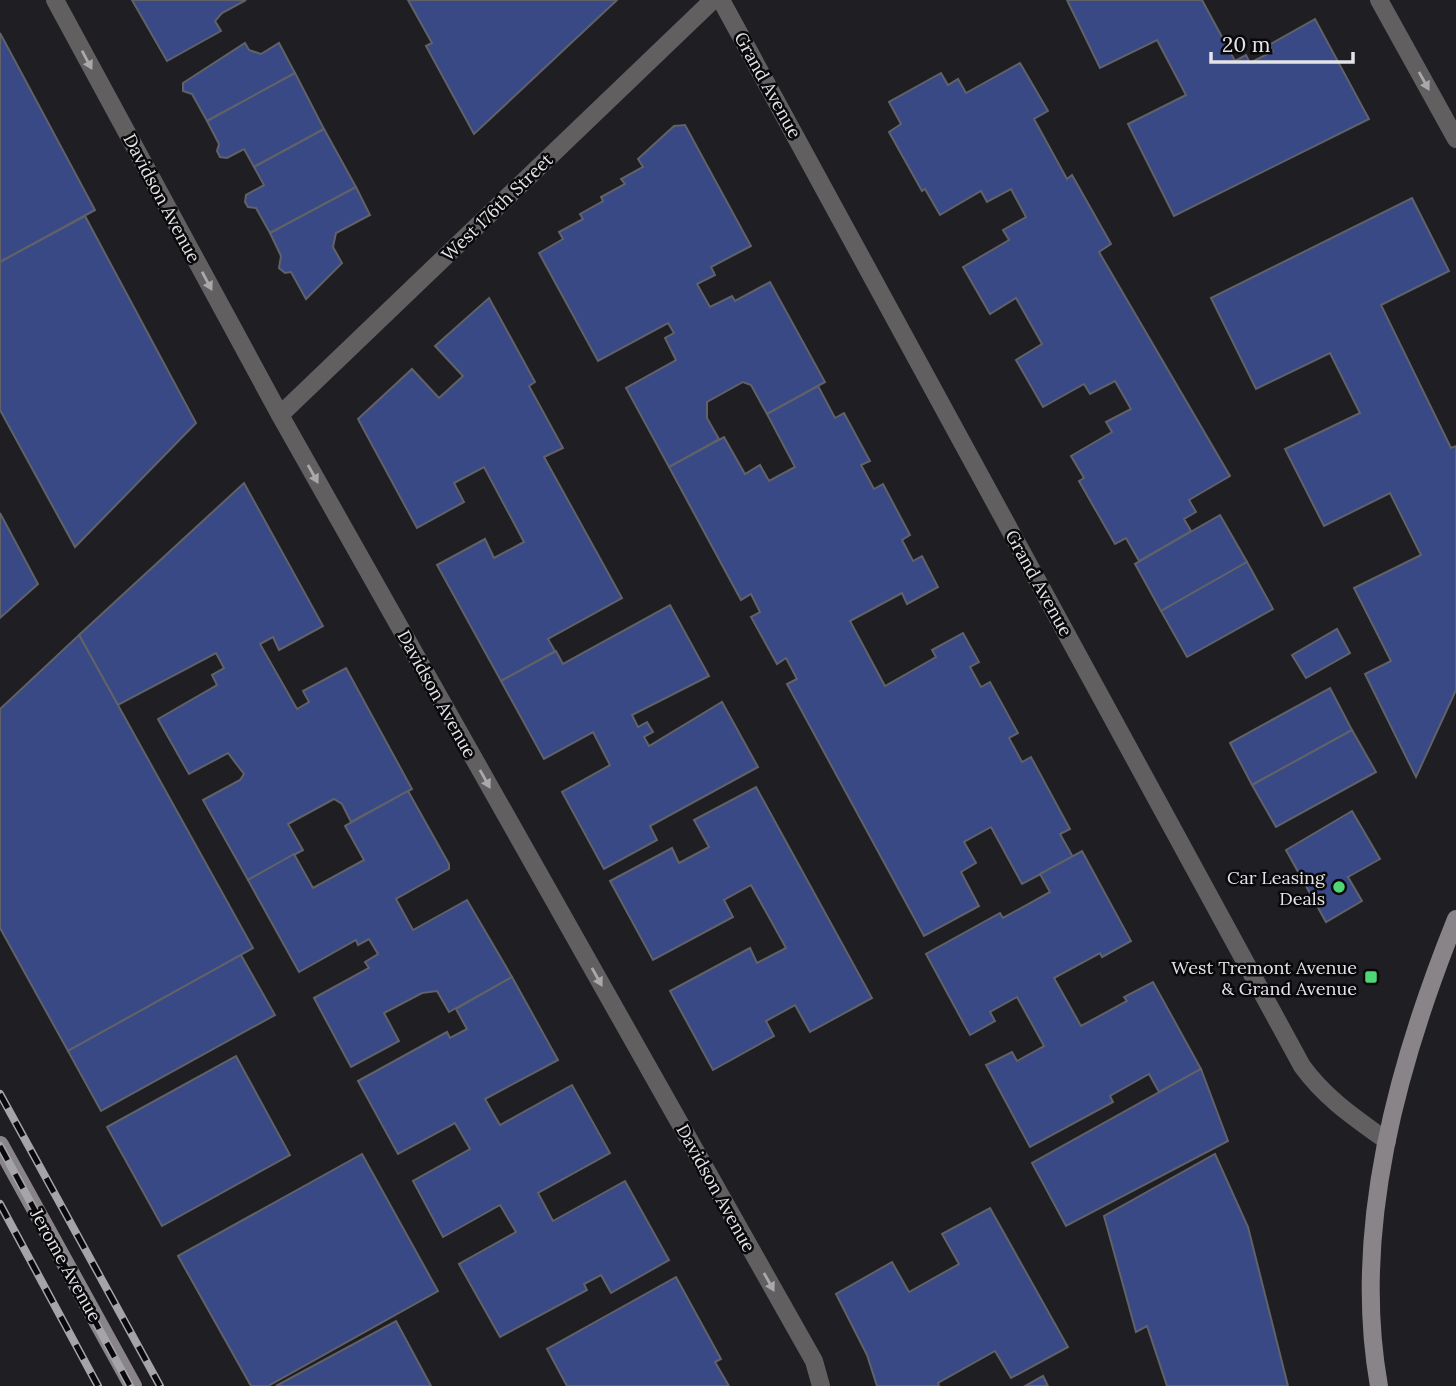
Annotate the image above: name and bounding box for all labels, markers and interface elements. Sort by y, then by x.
scale bar [1211,21,1353,65]
street label: Grand Avenue [729,28,807,142]
text: 20 m [1222,31,1271,58]
one-way arrow [81,50,93,70]
one-way arrow [1418,71,1430,91]
street label: Davidson Avenue [118,130,206,267]
street label: West 176th Street [437,148,557,266]
one-way arrow [201,272,213,292]
one-way arrow [307,465,319,484]
street label: Grand Avenue [1000,526,1078,640]
street label: Davidson Avenue [392,626,482,762]
one-way arrow [479,769,491,789]
place label: Car Leasing Deals [1227,866,1326,910]
marker: Car Leasing Deals [1331,879,1347,895]
place label: West Tremont Avenue & Grand Avenue [1171,956,1357,1000]
one-way arrow [591,968,603,987]
marker: West Tremont Avenue & Grand Avenue [1363,969,1379,985]
street label: Davidson Avenue [671,1120,761,1256]
street label: Jerome Avenue [25,1203,107,1326]
one-way arrow [763,1272,775,1292]

